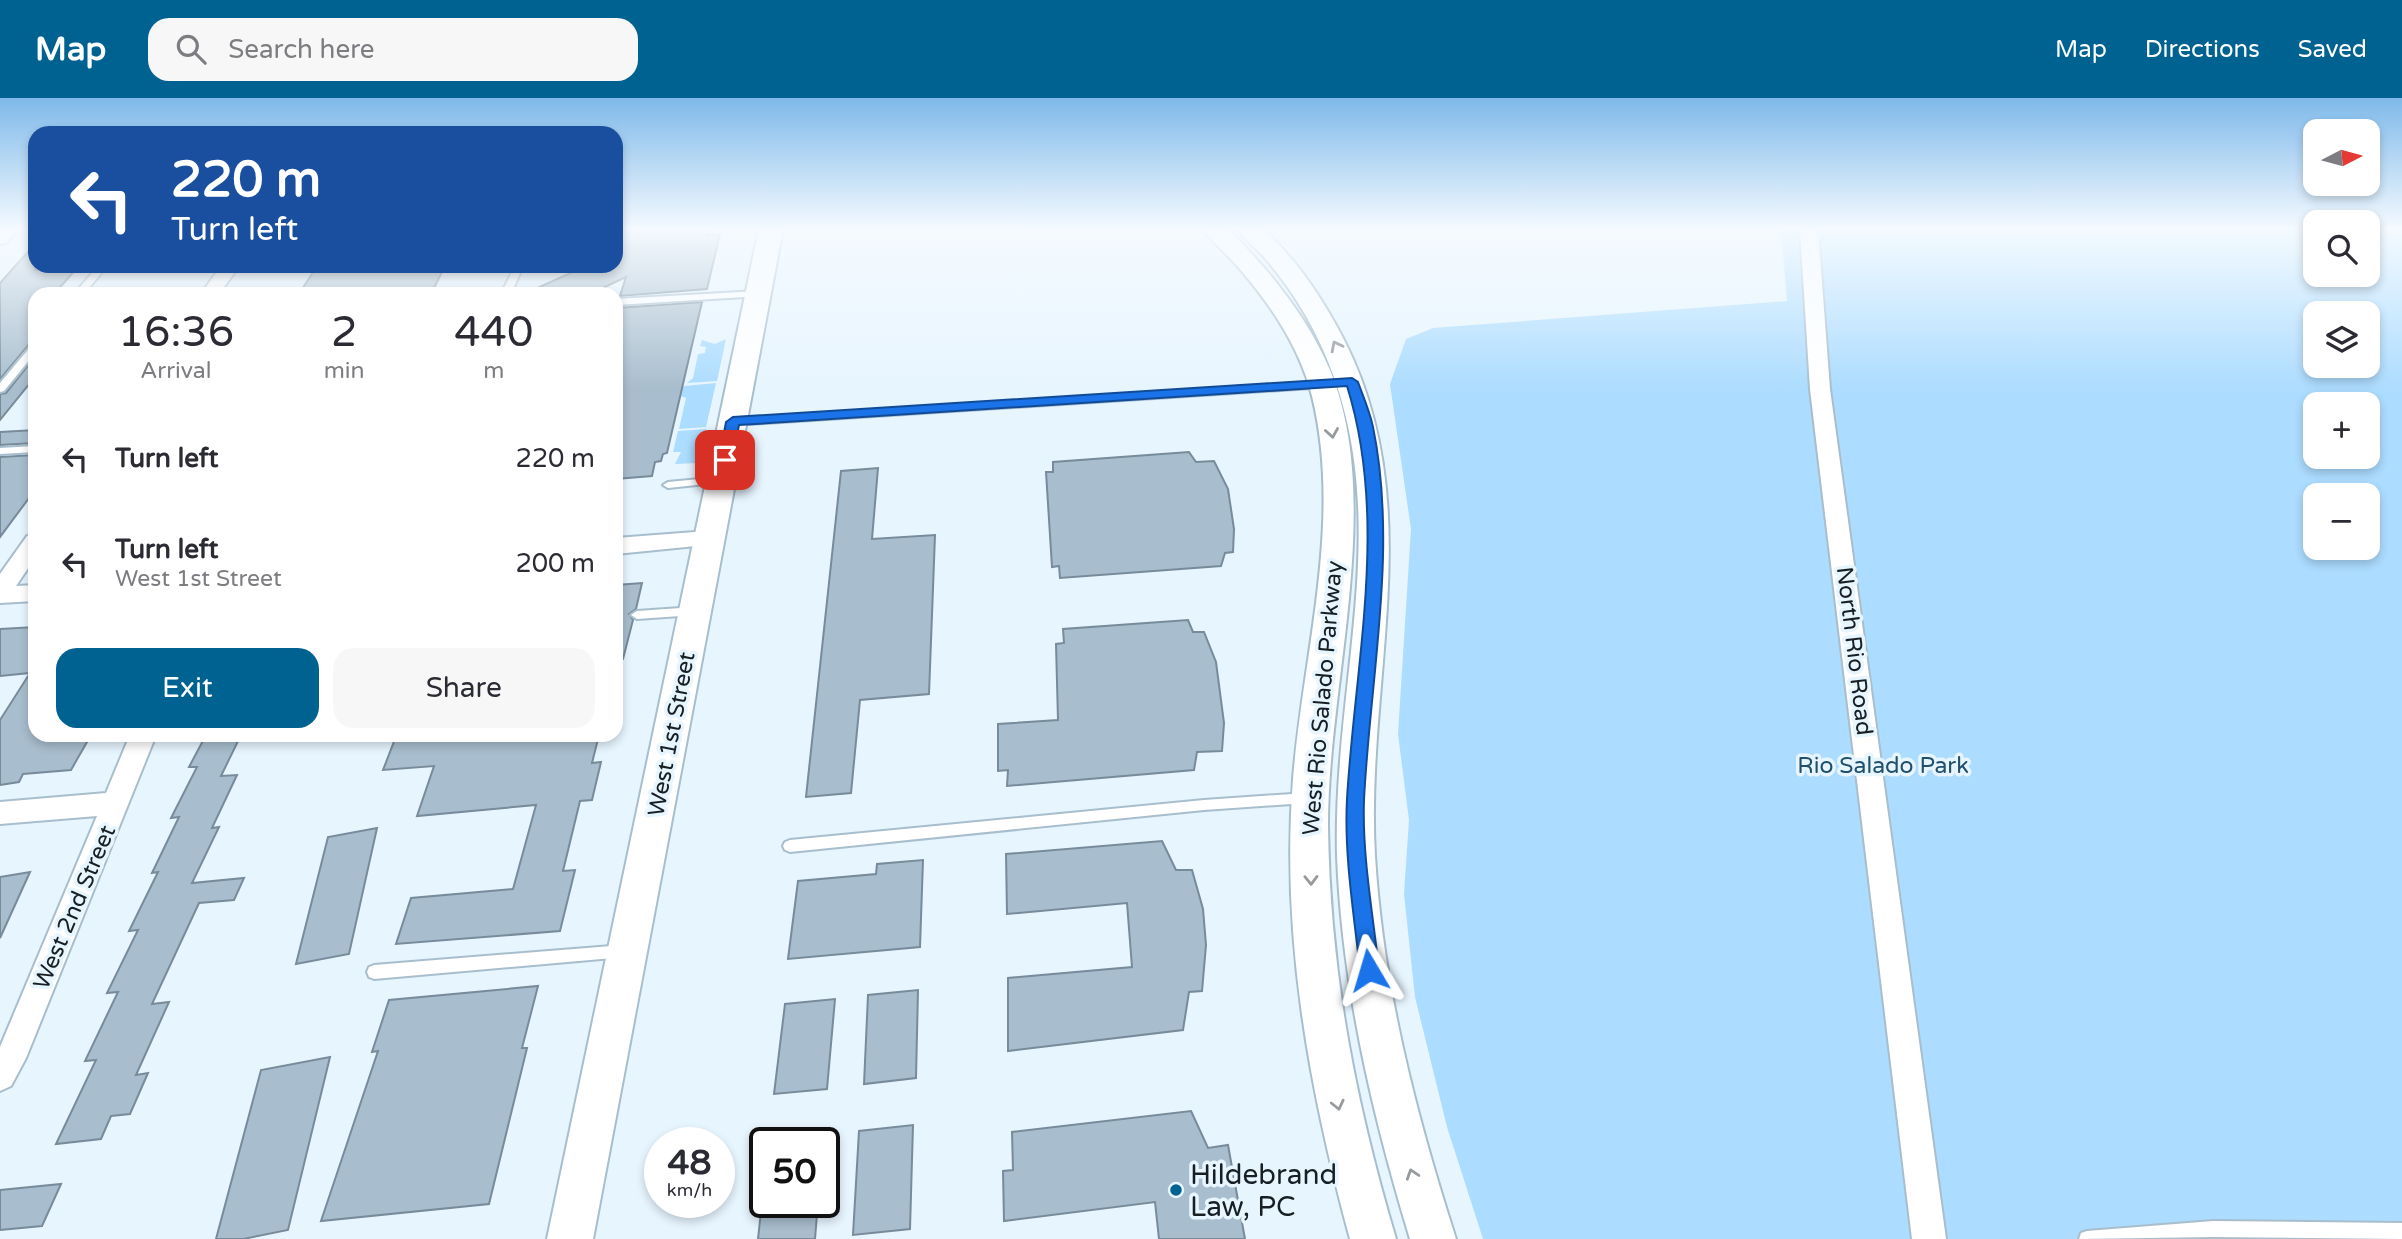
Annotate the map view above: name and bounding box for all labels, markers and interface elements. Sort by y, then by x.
search box [148,18,638,81]
text: Map [35,30,106,69]
icon: search [172,30,210,68]
text: Search here [228,34,374,65]
text: Map [2055,35,2107,64]
text: Directions [2145,35,2260,64]
text: Saved [2298,35,2367,64]
north arrow [2303,119,2380,196]
map controls [2303,119,2380,560]
text: 220 m [171,151,321,210]
icon: left [56,154,147,245]
button: search [2303,210,2380,287]
text: Turn left [171,211,298,249]
button: layers [2303,301,2380,378]
text: 16:36 [118,307,234,358]
text: 2 [331,307,357,358]
text: 440 [454,307,533,358]
one-way arrow [1331,341,1345,353]
text: Arrival [140,357,211,385]
text: min [324,357,365,385]
text: m [483,357,504,385]
button: + [2303,392,2380,469]
one-way arrow [1324,427,1339,439]
pin [695,430,755,490]
icon: left [56,440,94,478]
icon: arrive [706,441,744,479]
text: Turn left [115,443,218,474]
text: 220 m [515,443,595,474]
button: − [2303,483,2380,560]
text: Turn left [115,534,218,565]
icon: left [56,545,94,583]
text: 200 m [515,548,595,579]
street label: West Rio Salado Parkway [1297,560,1349,837]
text: West 1st Street [115,565,282,593]
street label: North Rio Road [1830,565,1878,737]
button: Exit [56,648,319,728]
button: Share [333,648,595,728]
street label: West 1st Street [642,649,702,819]
park label: Rio Salado Park [1797,752,1969,780]
street label: West 2nd Street [28,821,122,994]
one-way arrow [1303,875,1319,885]
position arrow [1332,933,1406,1007]
one-way arrow [1330,1099,1344,1111]
speed limit sign: 50 [749,1127,840,1218]
text: 48 [668,1142,711,1184]
place label: Hildebrand Law, PC [1190,1158,1337,1224]
one-way arrow [1406,1168,1420,1181]
text: km/h [667,1179,712,1201]
marker: Hildebrand Law, PC [1168,1182,1184,1198]

